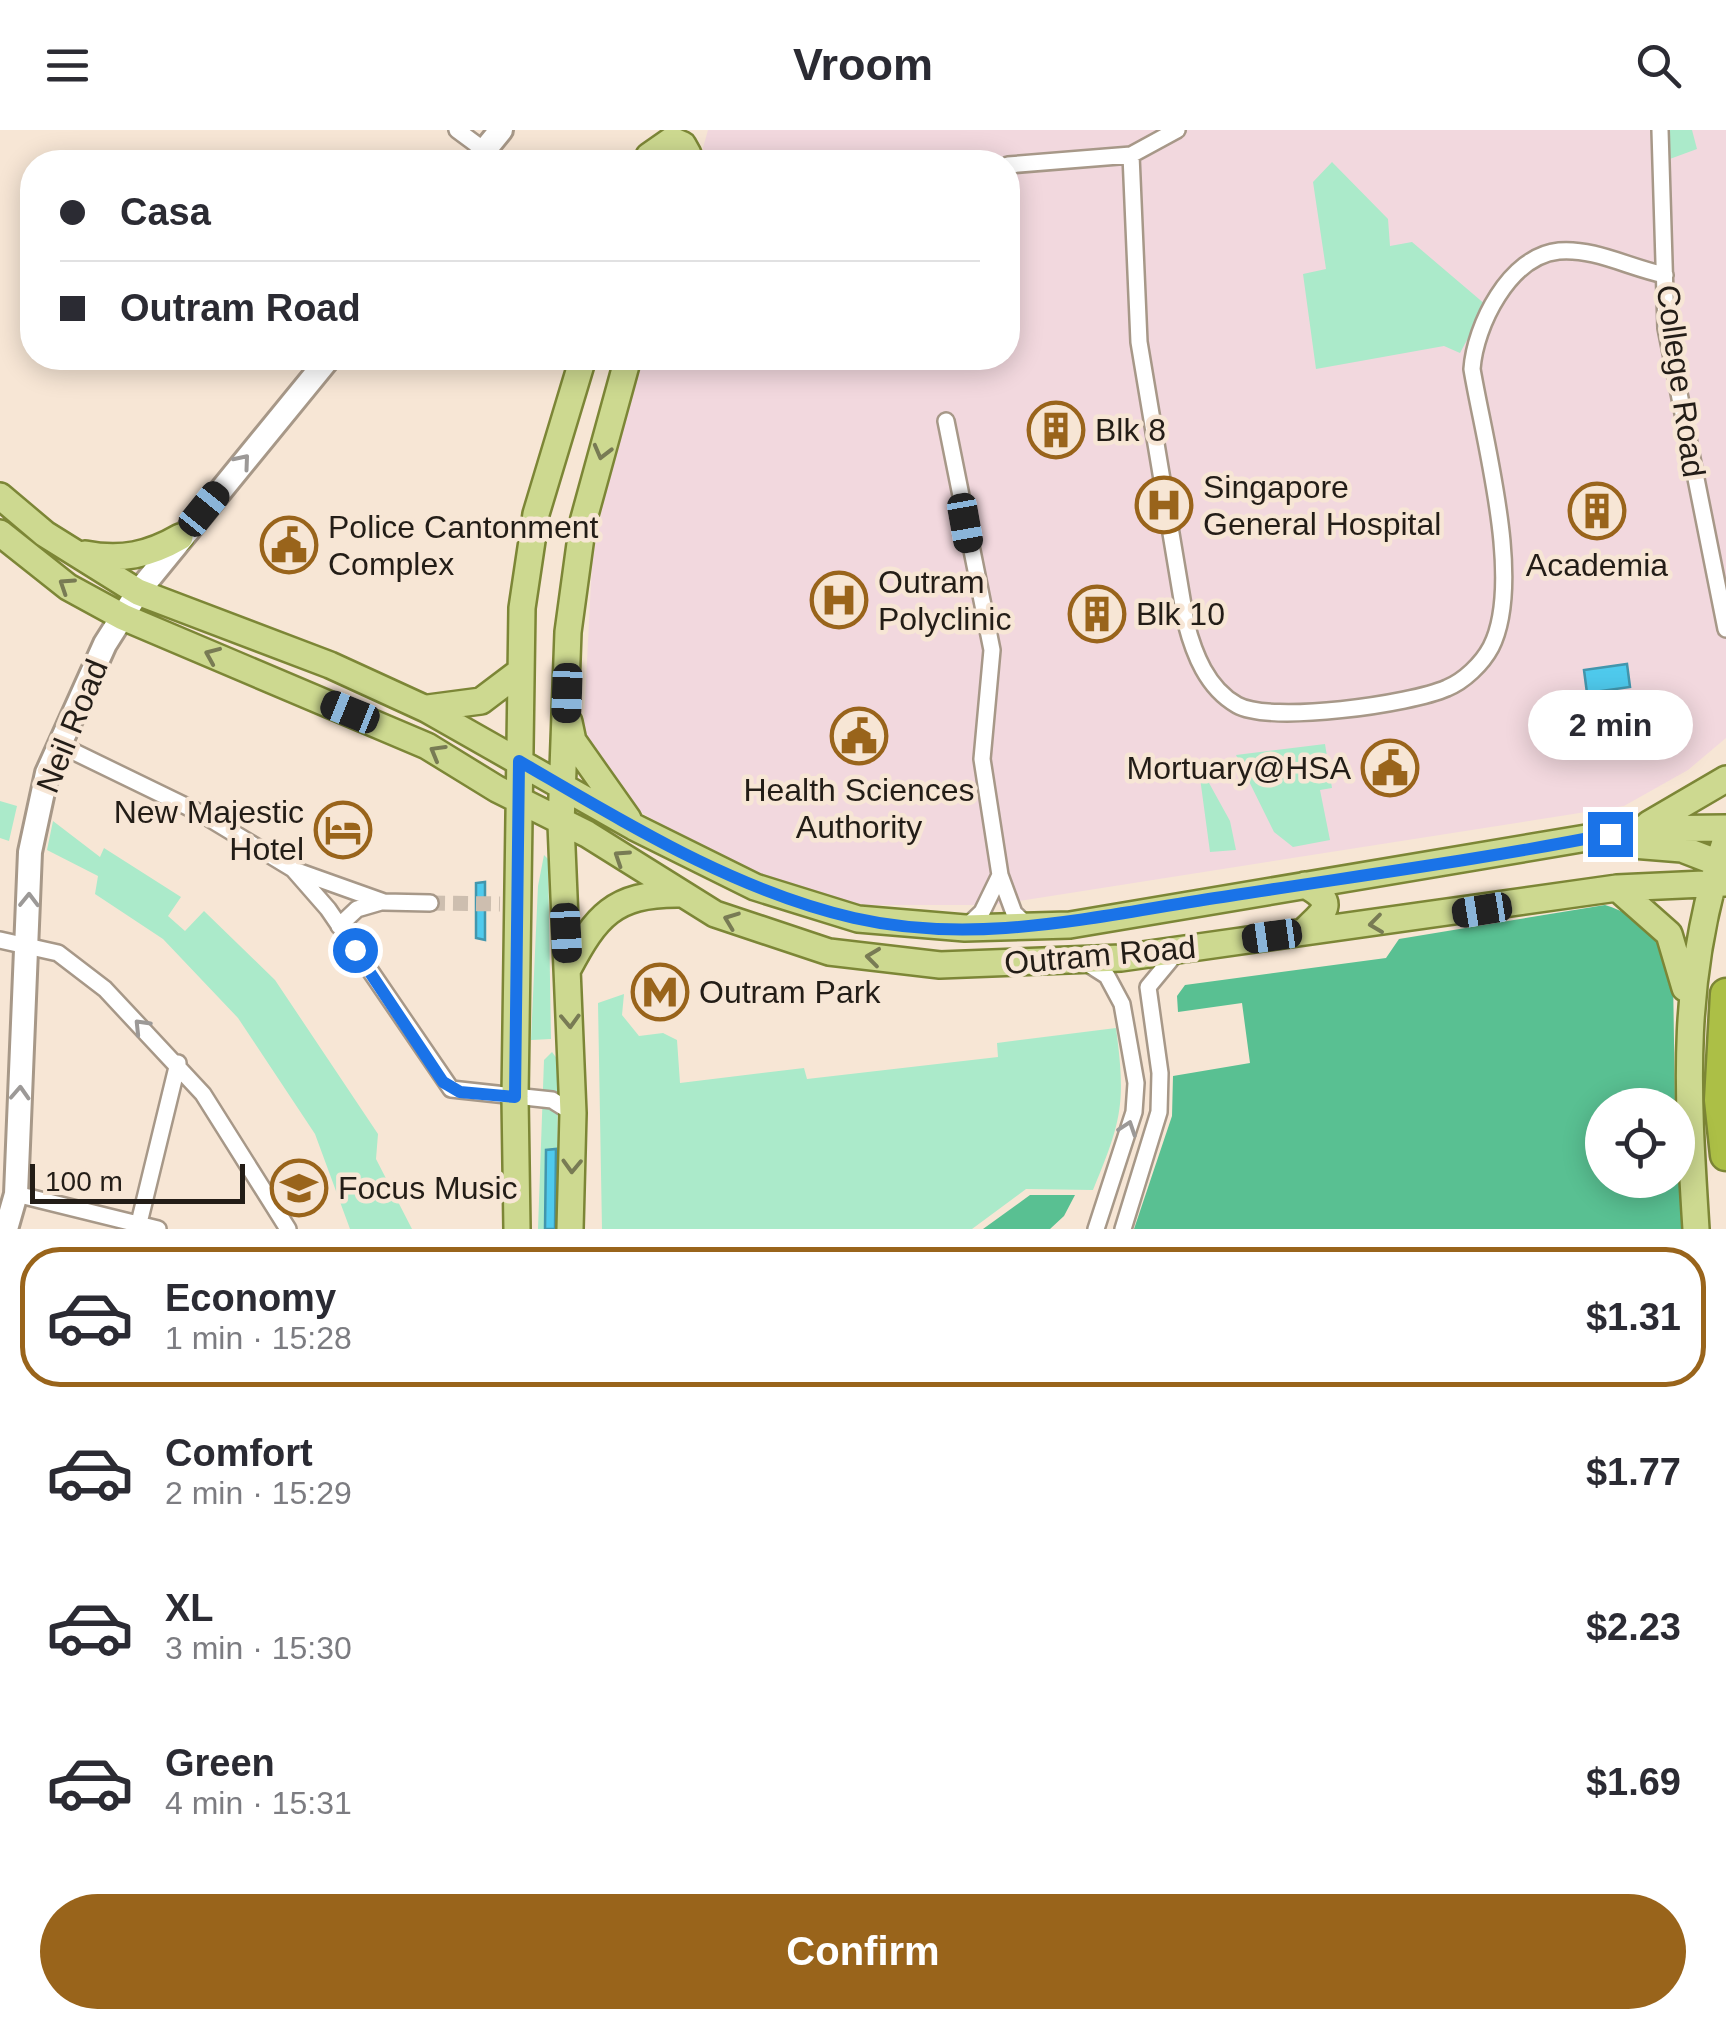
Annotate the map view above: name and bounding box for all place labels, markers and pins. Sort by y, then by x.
building icon: Blk 8 [1026,400,1086,460]
place label: Blk 8 [1095,412,1166,448]
place label: Singapore General Hospital [1203,469,1441,542]
hospital icon: Singapore General Hospital [1134,475,1194,535]
building icon: Academia [1567,481,1627,541]
place label: Police Cantonment Complex [328,509,598,582]
public building icon: Police Cantonment Complex [259,515,319,575]
place label: Academia [1526,547,1668,583]
place label: Outram Polyclinic [878,564,1011,637]
hospital icon: Outram Polyclinic [809,570,869,630]
building icon: Blk 10 [1067,584,1127,644]
place label: Blk 10 [1136,596,1225,632]
public building icon: Health Sciences Authority [829,706,889,766]
public building icon: Mortuary@HSA [1360,738,1420,798]
place label: Mortuary@HSA [1126,750,1352,786]
place label: Health Sciences Authority [743,772,975,845]
place label: New Majestic Hotel [114,794,304,867]
hotel icon: New Majestic Hotel [313,800,373,860]
metro station icon: Outram Park [630,962,690,1022]
place label: Outram Park [699,974,881,1010]
school or university icon: Focus Music [269,1158,329,1218]
place label: Focus Music [338,1170,518,1206]

